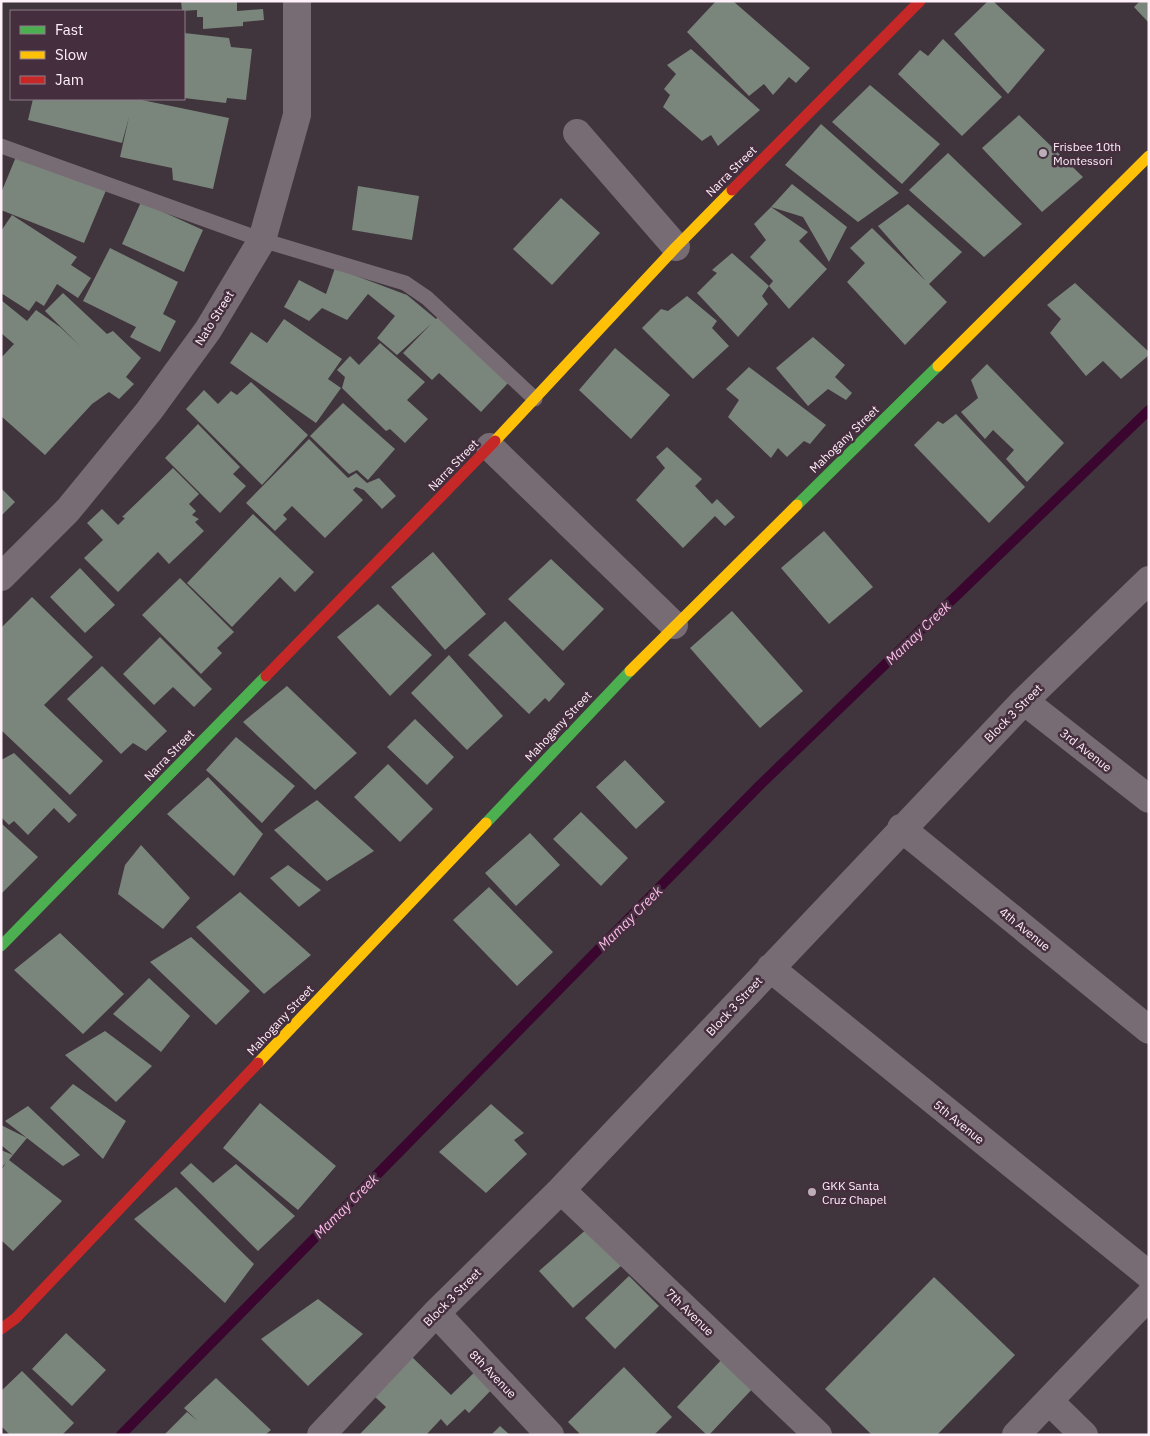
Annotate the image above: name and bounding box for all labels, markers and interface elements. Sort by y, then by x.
legend [10,10,185,100]
text: Fast [55,20,83,39]
text: Slow [55,45,88,64]
text: Jam [55,70,84,89]
place label: Frisbee 10th Montessori [1053,139,1121,168]
street label: Narra Street [702,142,760,200]
marker: Frisbee 10th Montessori [1037,147,1049,159]
street label: Nato Street [191,288,237,348]
street label: Mahogany Street [806,402,882,476]
street label: Narra Street [425,436,481,494]
water label: Mamay Creek [881,597,955,669]
street label: Block 3 Street [981,681,1045,745]
street label: Mahogany Street [522,688,594,764]
street label: 3rd Avenue [1057,725,1115,775]
street label: Narra Street [141,726,197,784]
water label: Mamay Creek [594,881,667,954]
street label: 4th Avenue [997,904,1054,954]
street label: Block 3 Street [703,973,765,1039]
street label: Mahogany Street [244,982,316,1058]
street label: 5th Avenue [931,1097,988,1147]
water label: Mamay Creek [310,1169,383,1242]
place label: GKK Santa Cruz Chapel [822,1178,887,1207]
marker: GKK Santa Cruz Chapel [806,1186,818,1198]
street label: Block 3 Street [420,1265,484,1329]
street label: 7th Avenue [663,1285,717,1339]
street label: 8th Avenue [466,1347,520,1401]

